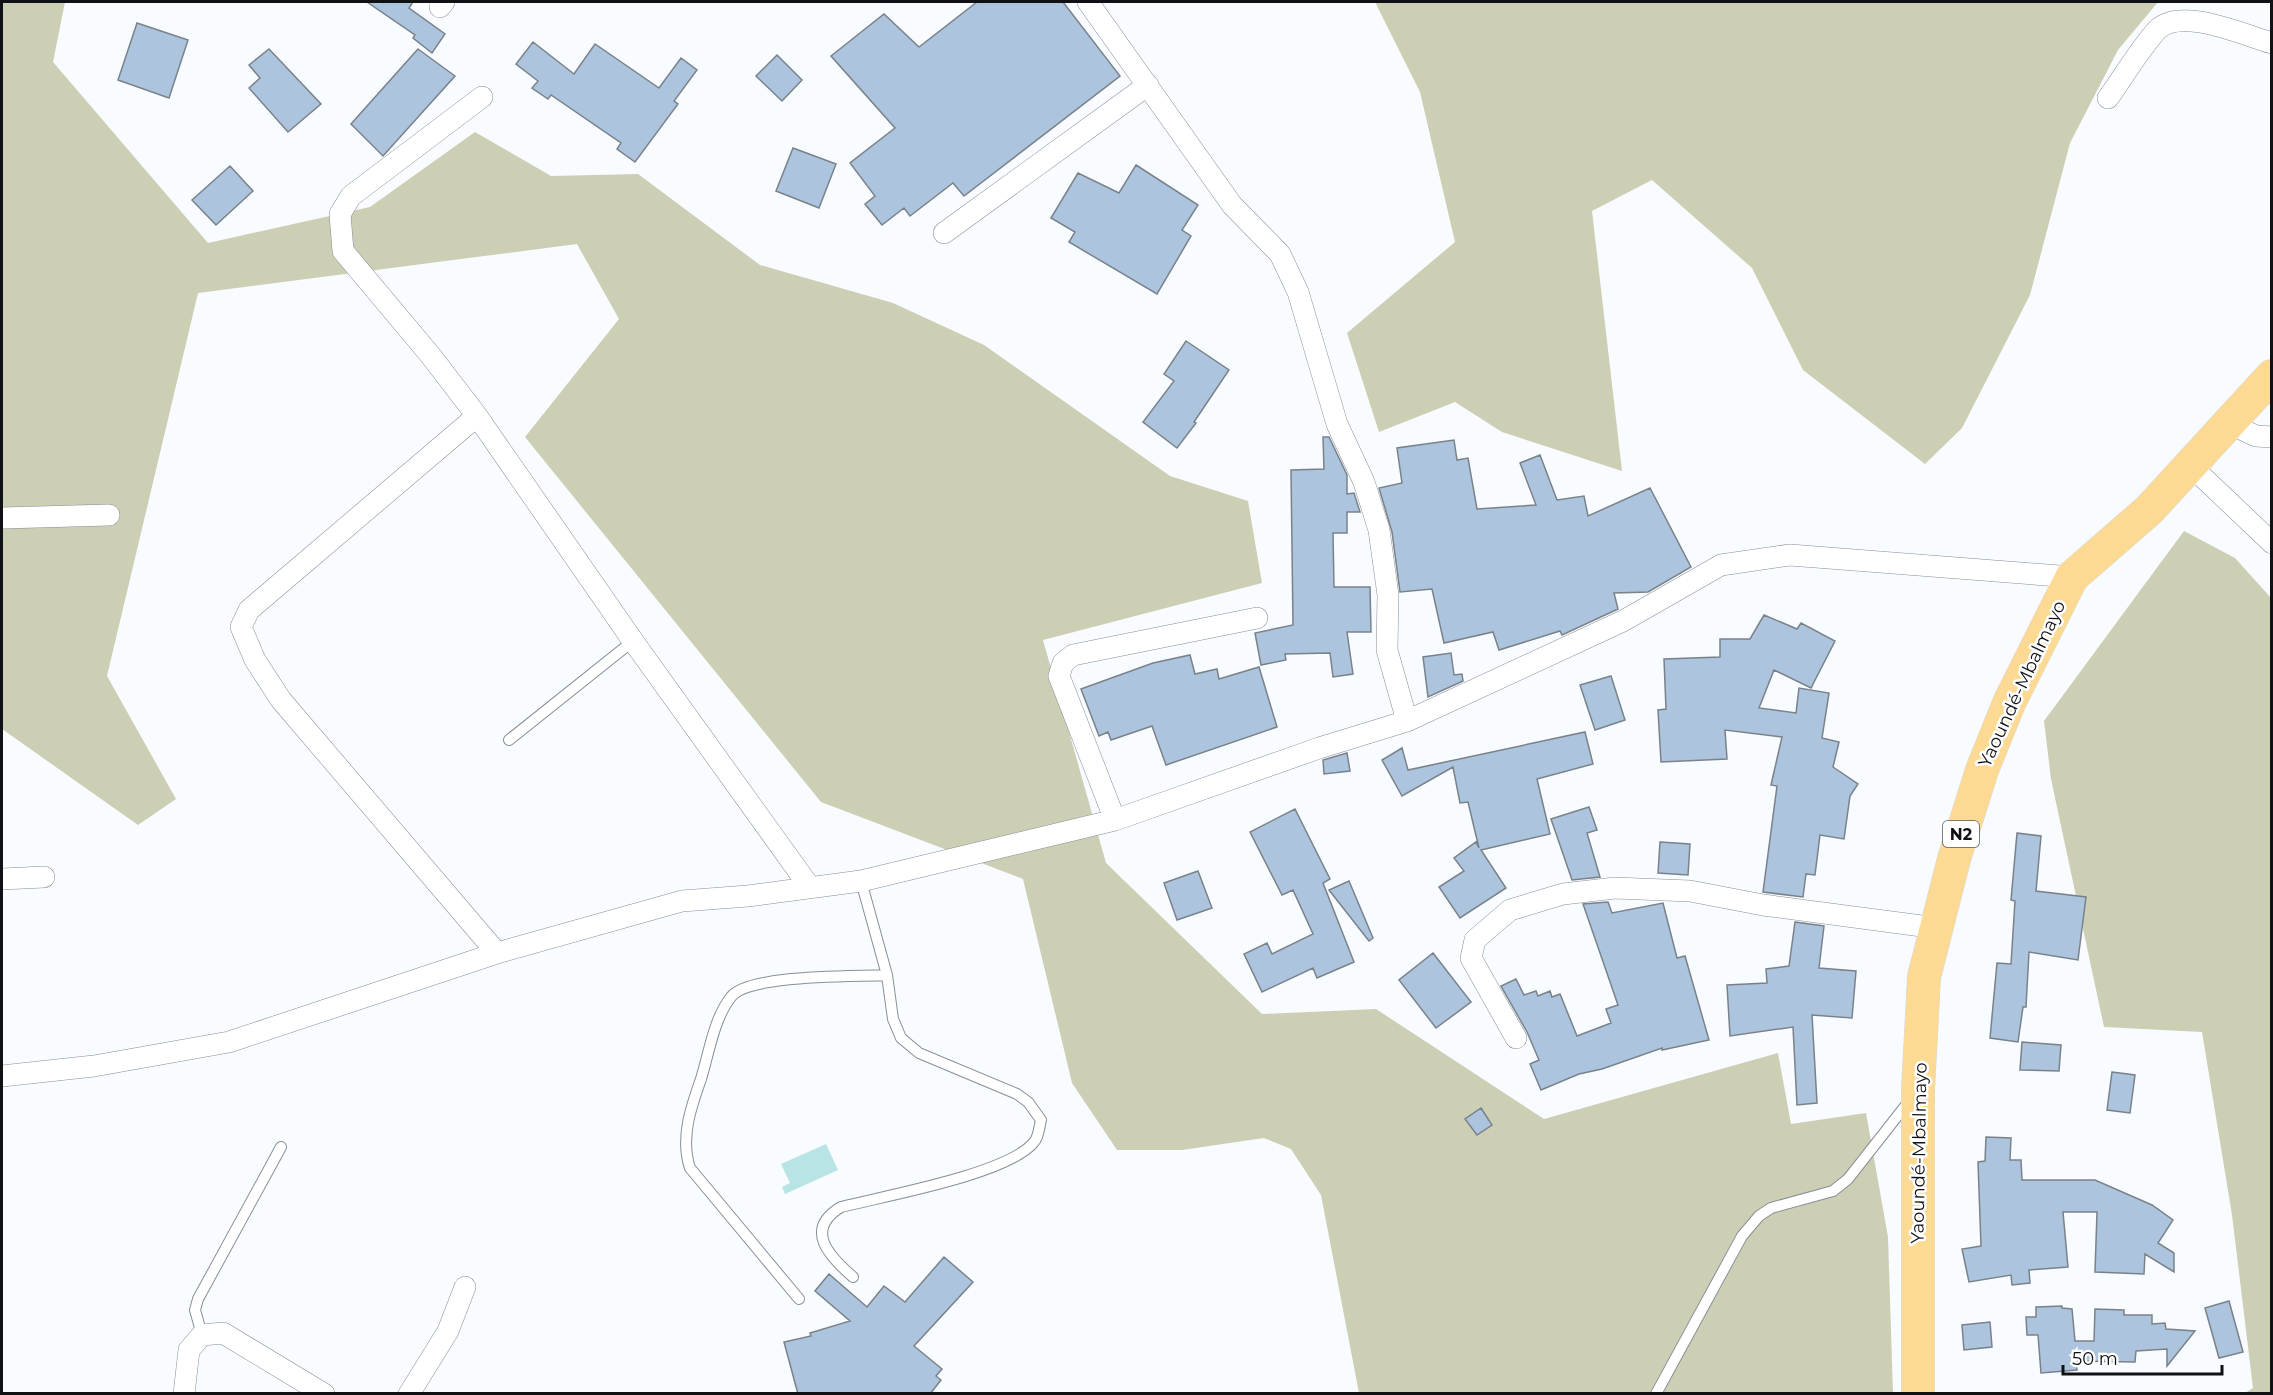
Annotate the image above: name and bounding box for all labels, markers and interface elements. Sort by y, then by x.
street label: Yaoundé-Mbalmayo [1974,597,2070,771]
road number: N2 [1943,821,1979,847]
street label: Yaoundé-Mbalmayo [1906,1062,1932,1244]
scale bar [2063,1338,2222,1376]
text: 50 m [2072,1348,2118,1370]

